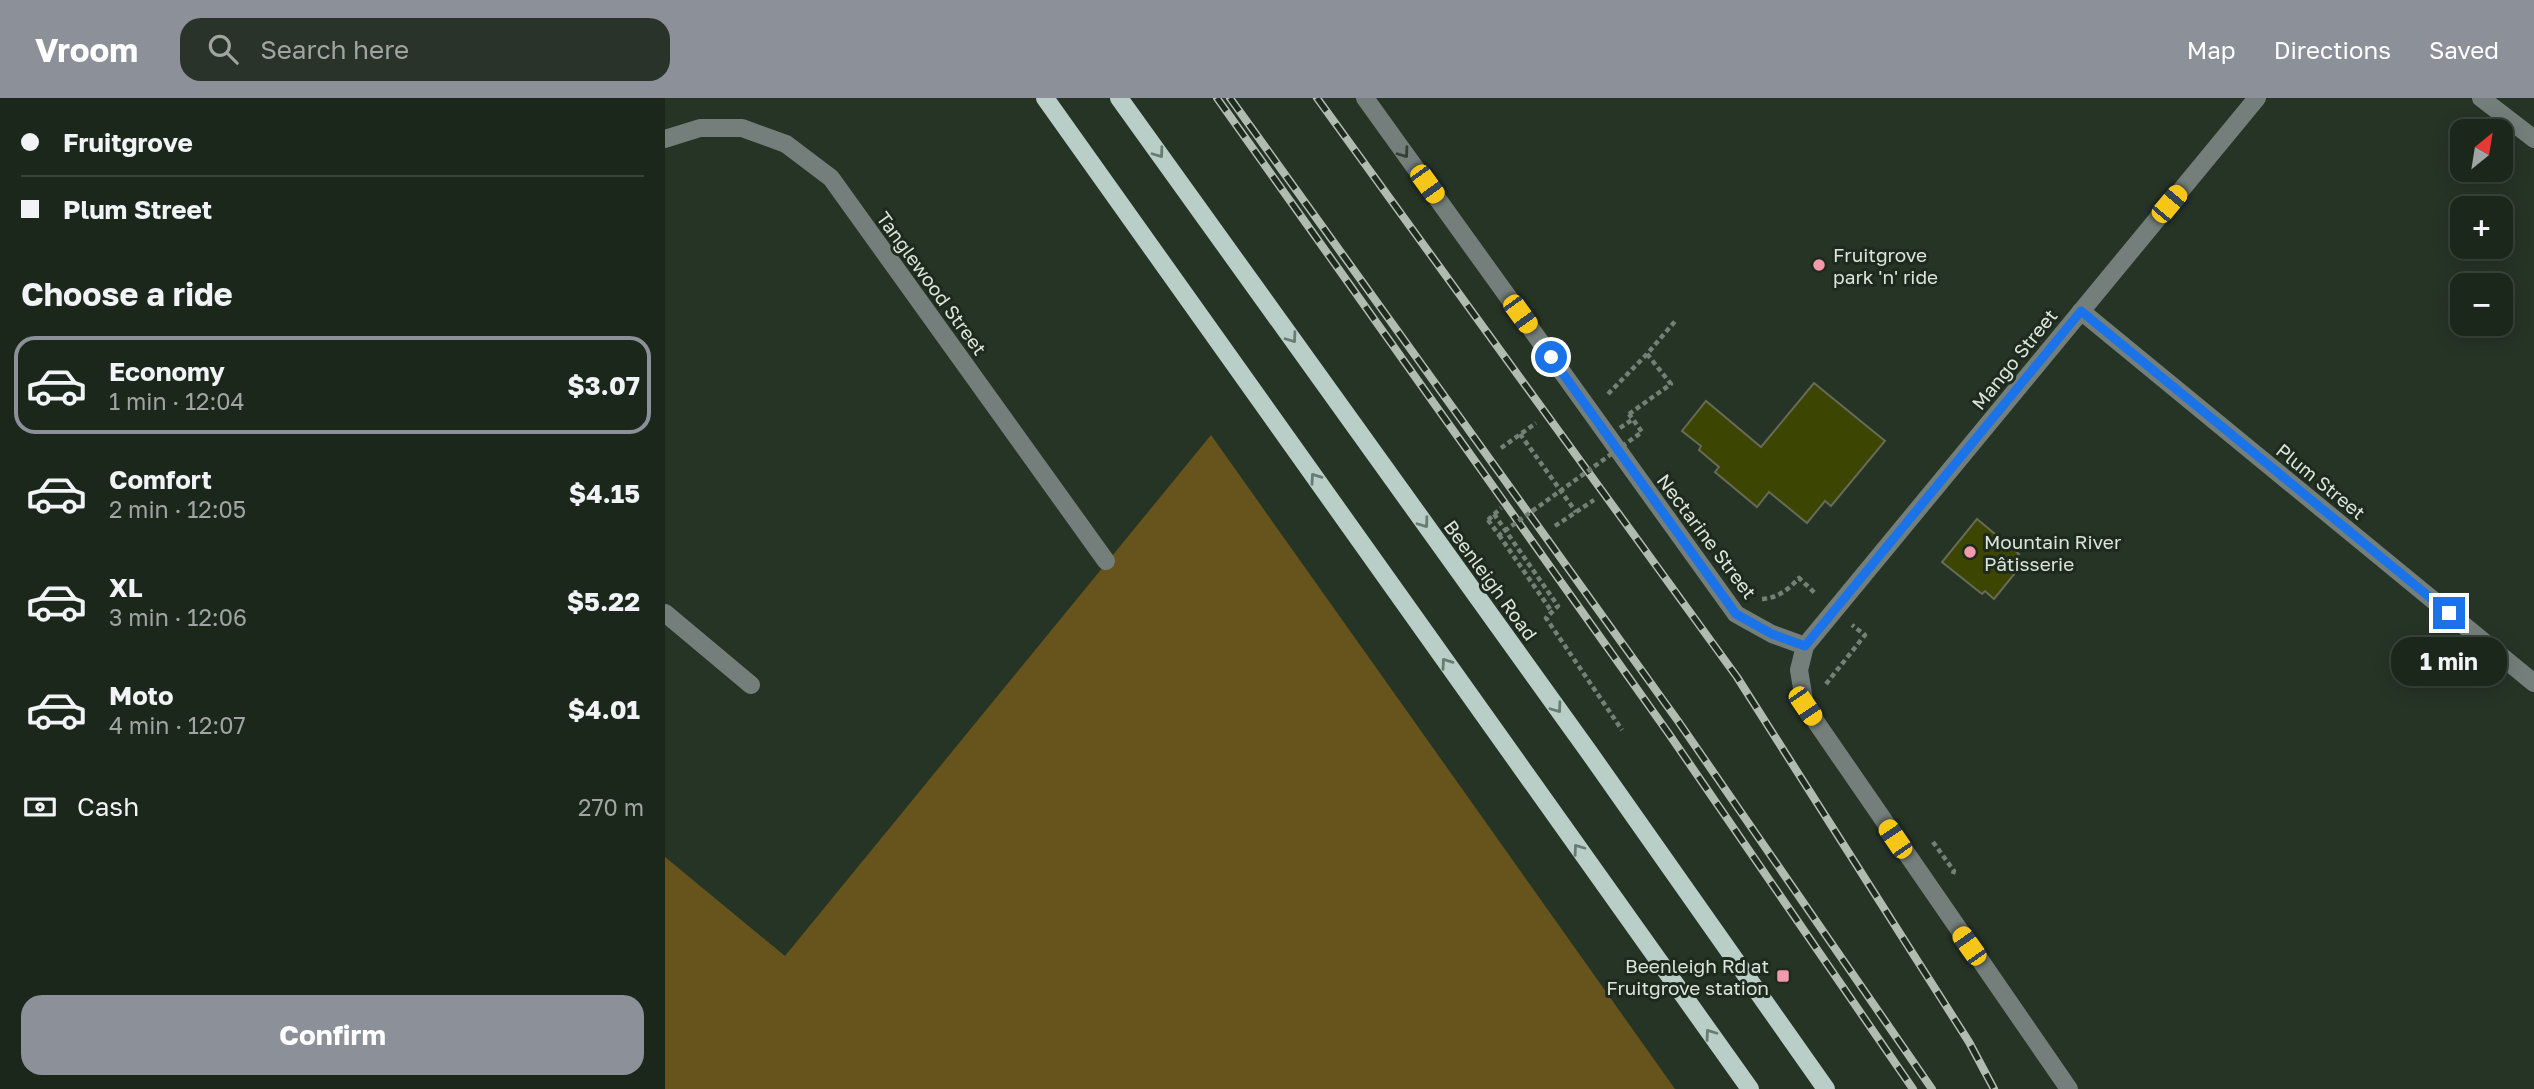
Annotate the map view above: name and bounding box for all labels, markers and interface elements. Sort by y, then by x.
search box [180,18,670,81]
text: Vroom [35,30,138,69]
icon: search [204,30,242,68]
text: Search here [260,34,409,65]
text: Map [2187,35,2236,64]
text: Directions [2274,35,2391,64]
text: Saved [2429,35,2499,64]
north arrow [2450,119,2513,182]
map controls [2450,119,2513,336]
text: Fruitgrove [63,127,193,158]
one-way arrow [1151,145,1163,158]
one-way arrow [1396,145,1409,158]
car [1407,161,1448,207]
car [2148,181,2191,227]
text: Plum Street [63,194,212,225]
button: + [2450,196,2513,259]
street label: Tanglewood Street [872,207,992,359]
place label: Fruitgrove park 'n' ride [1833,243,1938,288]
marker: Fruitgrove park 'n' ride [1811,257,1827,273]
button: − [2450,273,2513,336]
text: Choose a ride [21,275,233,313]
car [1500,291,1541,337]
street label: Mango Street [1966,304,2062,414]
one-way arrow [1283,330,1296,343]
route start [1535,341,1567,373]
icon: car [25,354,88,417]
text: Economy [109,356,225,387]
text: $3.07 [567,370,640,401]
text: 1 min · 12:04 [109,387,245,415]
street label: Plum Street [2272,438,2370,524]
icon: car [25,462,88,525]
text: Comfort [109,464,212,495]
street label: Nectarine Street [1653,469,1761,603]
one-way arrow [1310,473,1323,486]
text: $4.15 [569,478,640,509]
text: 2 min · 12:05 [109,495,246,523]
one-way arrow [1416,515,1429,528]
street label: Beenleigh Road [1440,515,1542,645]
place label: Mountain River Pâtisserie [1984,530,2122,575]
marker: Mountain River Pâtisserie [1962,544,1978,560]
icon: car [25,570,88,633]
text: XL [109,572,143,603]
text: $5.22 [567,586,640,617]
route end [2433,597,2465,629]
text: 3 min · 12:06 [109,603,247,631]
callout: 1 min [2391,638,2507,686]
text: 1 min [2420,647,2478,675]
one-way arrow [1442,658,1454,671]
icon: car [25,678,88,741]
text: Moto [109,680,174,711]
car [1785,683,1826,729]
text: $4.01 [568,694,640,725]
one-way arrow [1549,700,1561,713]
text: 4 min · 12:07 [109,711,246,739]
icon: cash [21,788,59,826]
text: Cash [77,791,139,822]
text: 270 m [578,793,644,821]
car [1875,816,1916,862]
one-way arrow [1574,844,1586,857]
car [1949,923,1990,969]
place label: Beenleigh Rd at Fruitgrove station [1606,954,1769,999]
marker: Beenleigh Rd at Fruitgrove station [1775,968,1791,984]
button: Confirm [21,995,644,1075]
one-way arrow [1706,1029,1719,1041]

